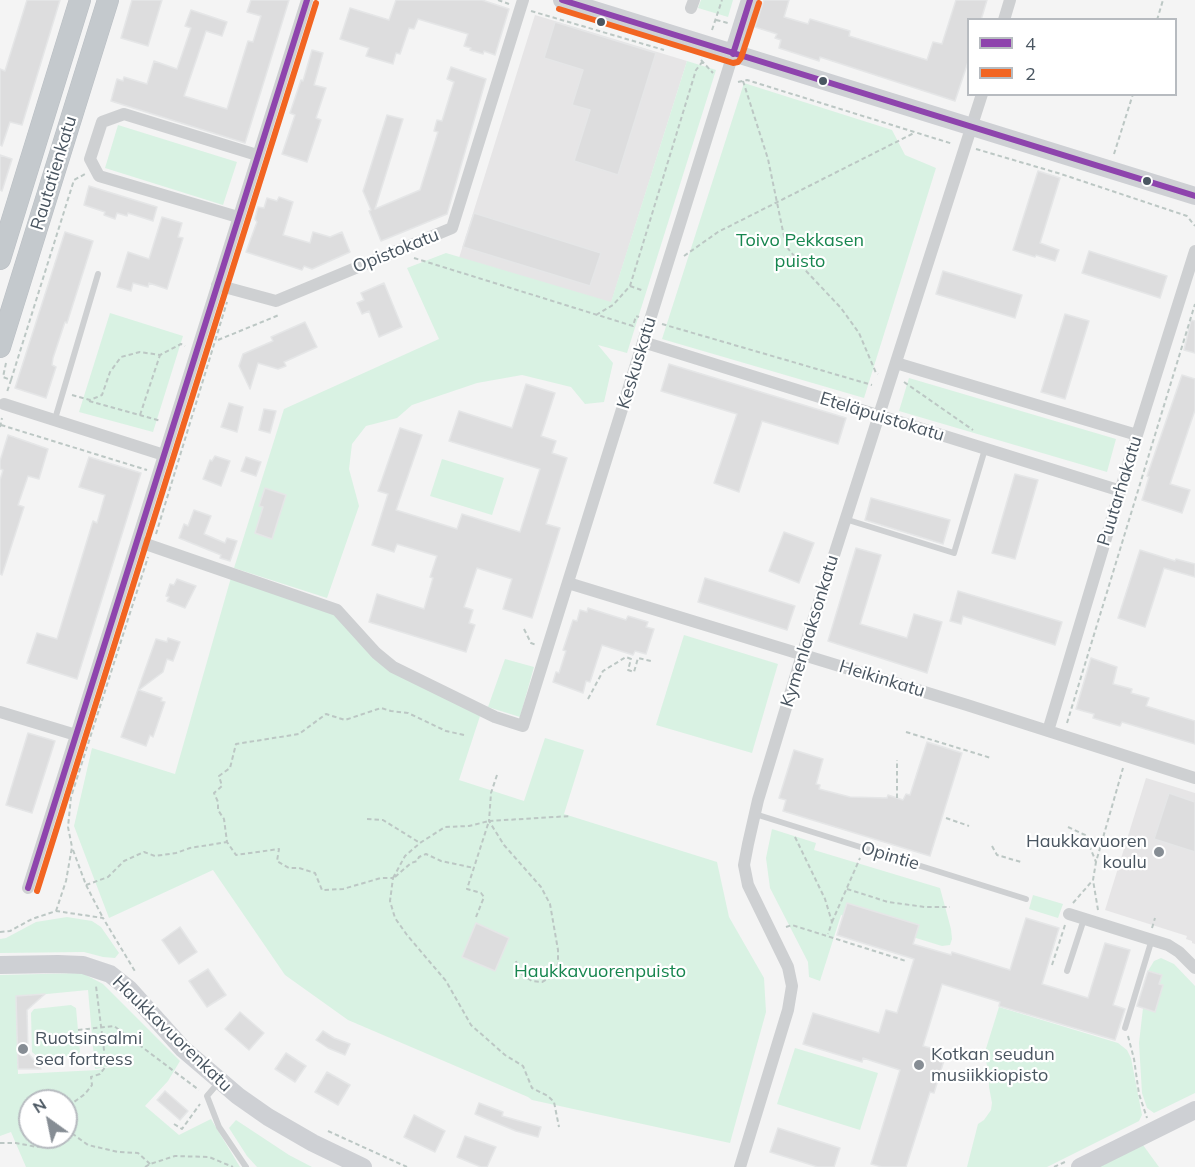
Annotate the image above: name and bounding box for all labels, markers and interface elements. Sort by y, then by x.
unlabelled marker [595,16,607,28]
legend [967,18,1177,96]
text: 4 [1025,32,1036,55]
text: 2 [1025,62,1036,85]
unlabelled marker [817,75,829,87]
street label: Rautatienkatu [26,113,82,233]
unlabelled marker [1141,175,1153,187]
street label: Opistokatu [350,224,442,278]
park label: Toivo Pekkasen puisto [736,230,864,272]
street label: Keskuskatu [613,314,661,412]
street label: Eteläpuistokatu [817,388,947,446]
street label: Puutarhakatu [1093,433,1147,549]
street label: Kymenlaaksonkatu [777,552,843,710]
street label: Heikinkatu [836,656,928,702]
place label: Haukkavuoren koulu [1026,831,1147,874]
street label: Opintie [858,837,922,875]
marker: Haukkavuoren koulu [1152,845,1166,859]
park label: Haukkavuorenpuisto [514,961,686,983]
street label: Haukkavuorenkatu [108,971,236,1097]
place label: Ruotsinsalmi sea fortress [35,1028,142,1070]
marker: Ruotsinsalmi sea fortress [16,1042,30,1056]
place label: Kotkan seudun musiikkiopisto [931,1044,1055,1086]
marker: Kotkan seudun musiikkiopisto [912,1058,926,1072]
north arrow [18,1089,78,1149]
text: N [29,1094,50,1117]

